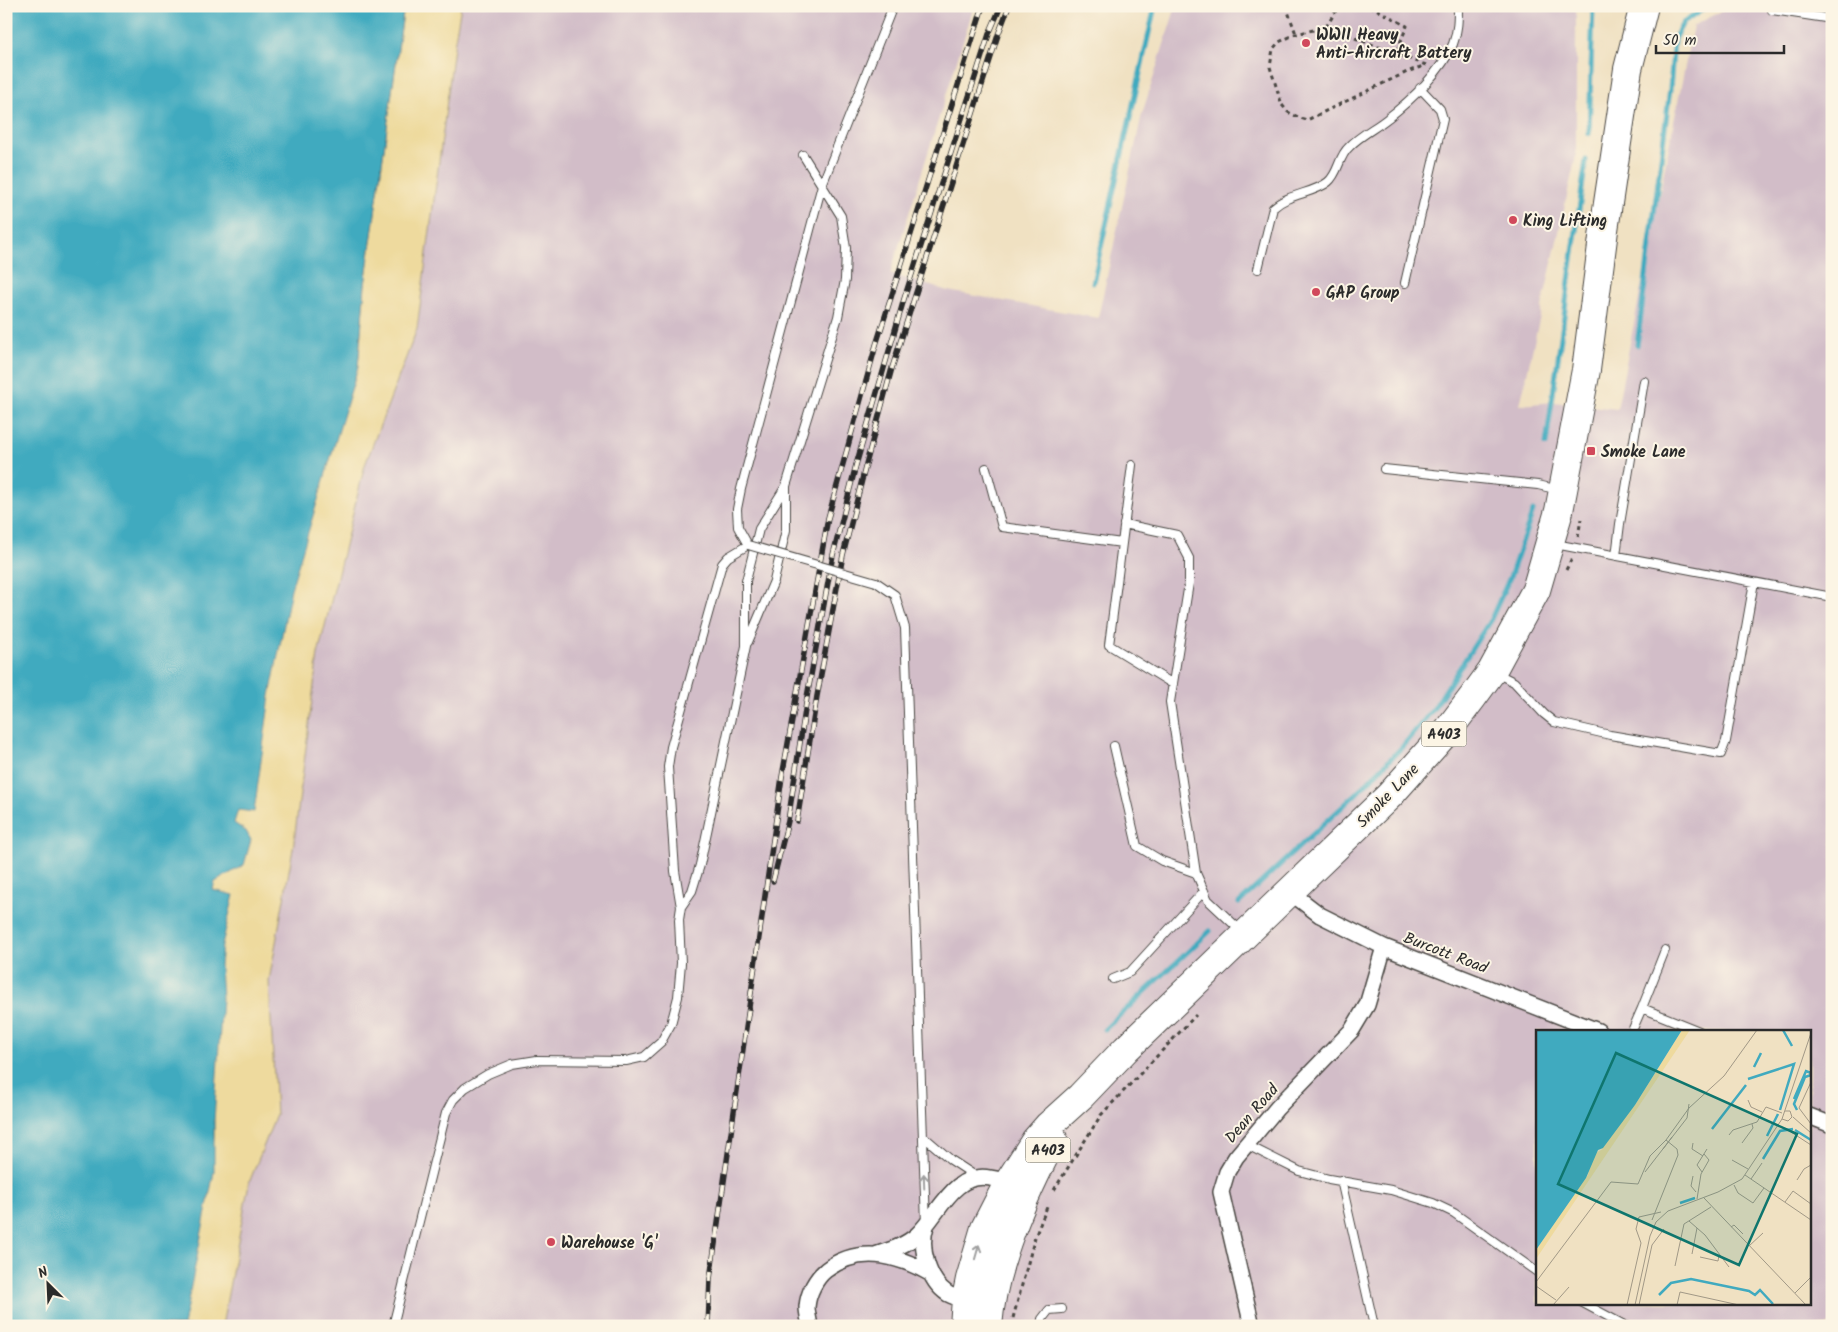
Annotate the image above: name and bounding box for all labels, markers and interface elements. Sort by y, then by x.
scale bar [1656,22,1783,54]
place label: WWII Heavy Anti-Aircraft Battery [1316,23,1472,66]
text: 50 m [1663,29,1697,53]
marker: WWII Heavy Anti-Aircraft Battery [1300,37,1312,49]
place label: King Lifting [1523,209,1607,234]
marker: King Lifting [1507,214,1519,226]
place label: GAP Group [1326,281,1400,306]
marker: GAP Group [1310,286,1322,298]
place label: Smoke Lane [1601,440,1686,465]
marker: Smoke Lane [1585,445,1597,457]
road number: A403 [1422,722,1466,746]
street label: Smoke Lane [1351,758,1425,834]
street label: Burcott Road [1400,926,1492,981]
inset map [1536,1030,1810,1304]
street label: Dean Road [1219,1078,1286,1149]
road number: A403 [1026,1138,1070,1162]
one-way arrow [920,1173,929,1189]
place label: Warehouse 'G' [561,1231,659,1256]
marker: Warehouse 'G' [545,1236,557,1248]
one-way arrow [973,1244,982,1260]
north arrow [22,1260,72,1310]
text: N [35,1261,52,1285]

